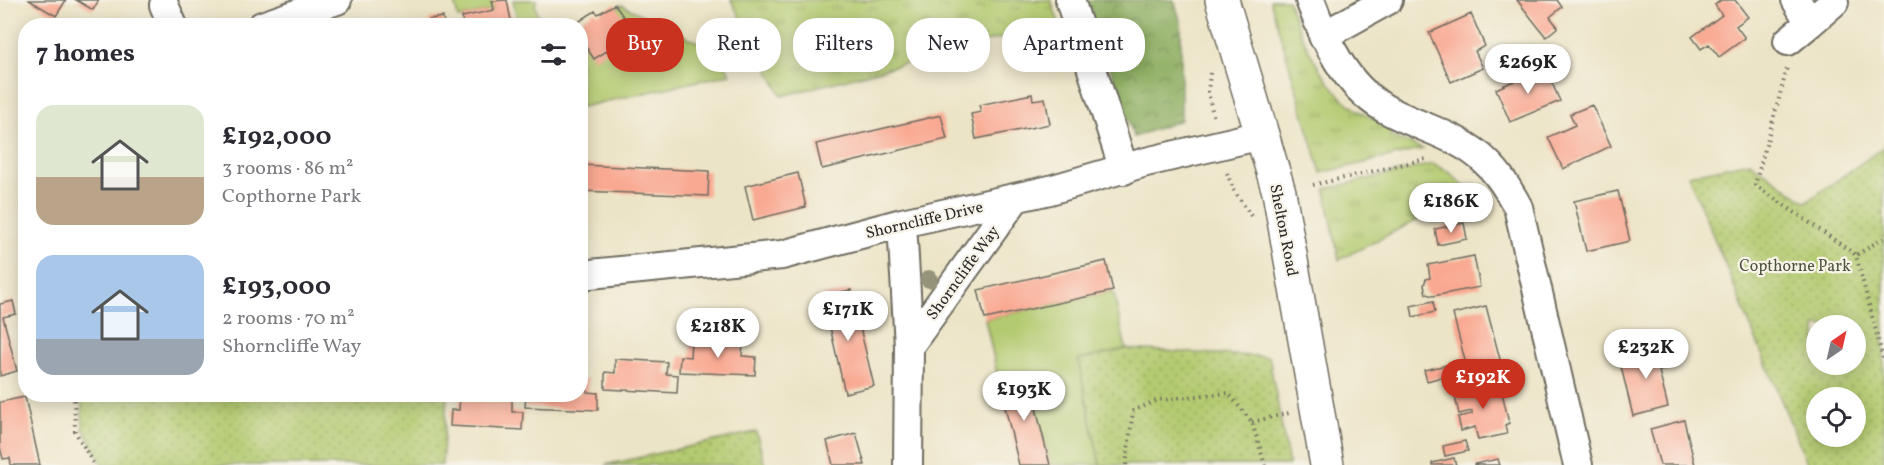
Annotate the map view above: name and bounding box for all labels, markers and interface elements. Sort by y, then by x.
chip: Buy [606,18,684,72]
chip: Rent [696,18,781,72]
chip: Filters [793,18,894,72]
chip: New [906,18,990,72]
chip: Apartment [1002,18,1145,72]
text: 7 homes [36,36,135,72]
icon: filters [537,38,570,71]
pin: £269K [1486,44,1570,95]
text: £269K [1499,49,1557,77]
text: £192,000 [222,119,331,155]
icon: home [84,129,156,201]
text: 3 rooms · 86 m² [222,155,353,183]
street label: Shelton Road [1263,182,1303,278]
text: Copthorne Park [222,183,361,211]
pin: £186K [1409,183,1493,234]
text: £186K [1423,188,1479,216]
street label: Shorncliffe Drive [864,197,985,245]
street label: Shorncliffe Way [922,221,1005,325]
park label: Copthorne Park [1739,256,1851,278]
text: £193,000 [222,269,331,305]
icon: home [84,279,156,351]
pin: £171K [806,291,890,342]
text: £171K [822,296,874,324]
text: 2 rooms · 70 m² [222,305,355,333]
pin: £218K [676,308,760,359]
text: £218K [690,313,746,341]
north arrow [1806,315,1866,375]
map controls [1806,315,1866,447]
pin: £232K [1604,329,1688,380]
text: Shorncliffe Way [222,333,361,361]
text: £232K [1618,334,1674,362]
pin: £192K [1441,359,1525,410]
text: £192K [1455,364,1511,392]
pin: £193K [982,371,1066,422]
text: £193K [996,376,1052,404]
button: locate [1806,387,1866,447]

